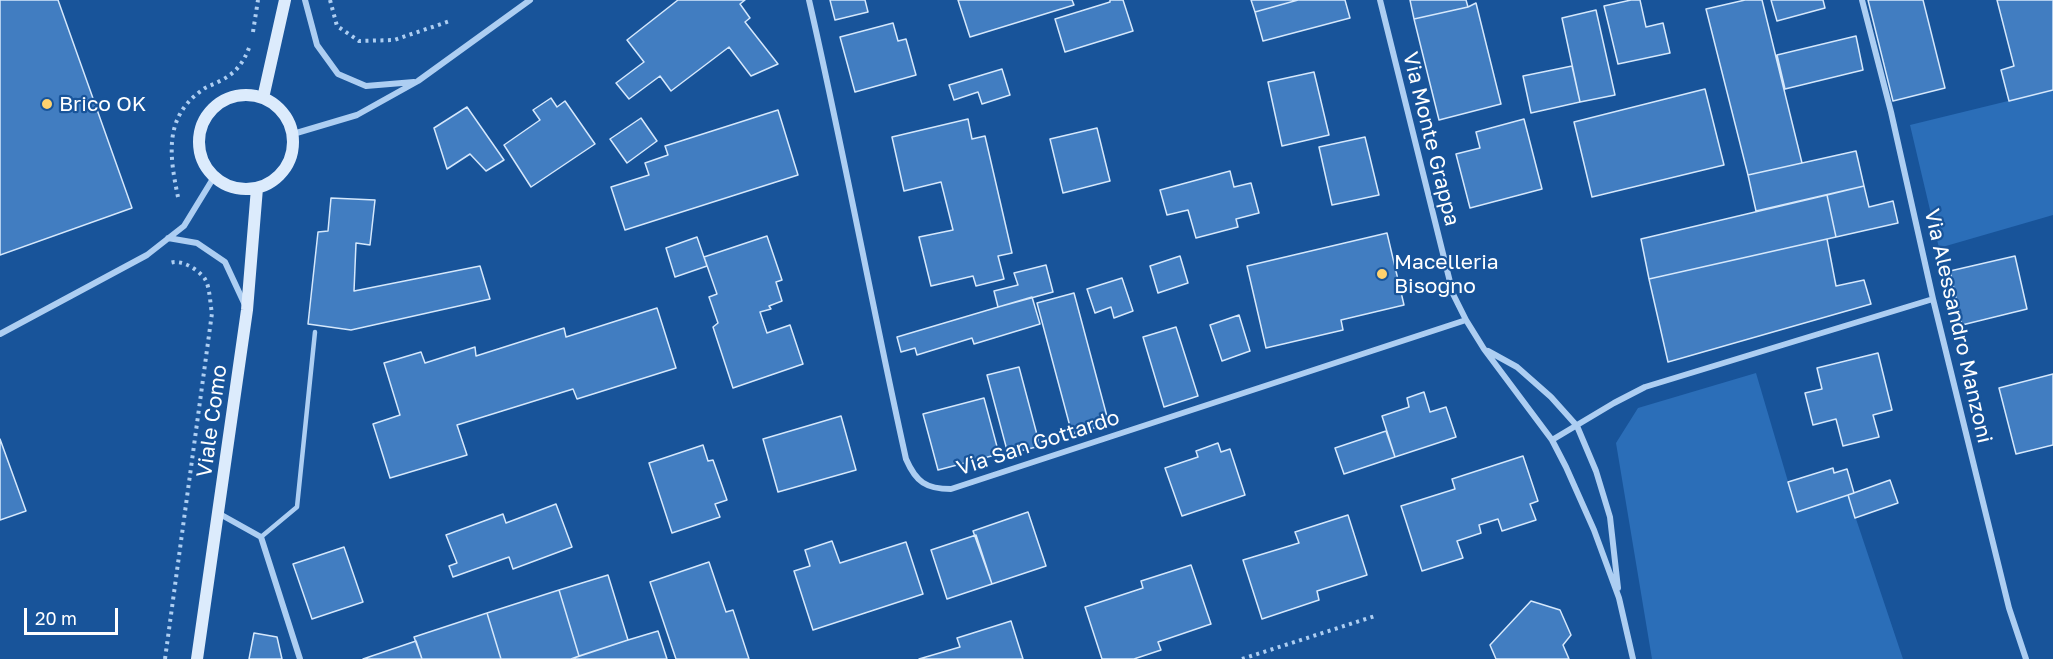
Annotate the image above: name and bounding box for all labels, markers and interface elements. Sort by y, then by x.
street label: Via Monte Grappa [1397,49,1465,229]
place label: Brico OK [59,91,146,117]
marker: Brico OK [40,97,54,111]
street label: Via Alessandro Manzoni [1919,206,1997,446]
place label: Macelleria Bisogno [1394,249,1499,299]
marker: Macelleria Bisogno [1375,267,1389,281]
street label: Viale Como [192,363,232,479]
street label: Via San Gottardo [953,405,1123,481]
scale bar [27,596,122,634]
text: 20 m [35,607,77,629]

